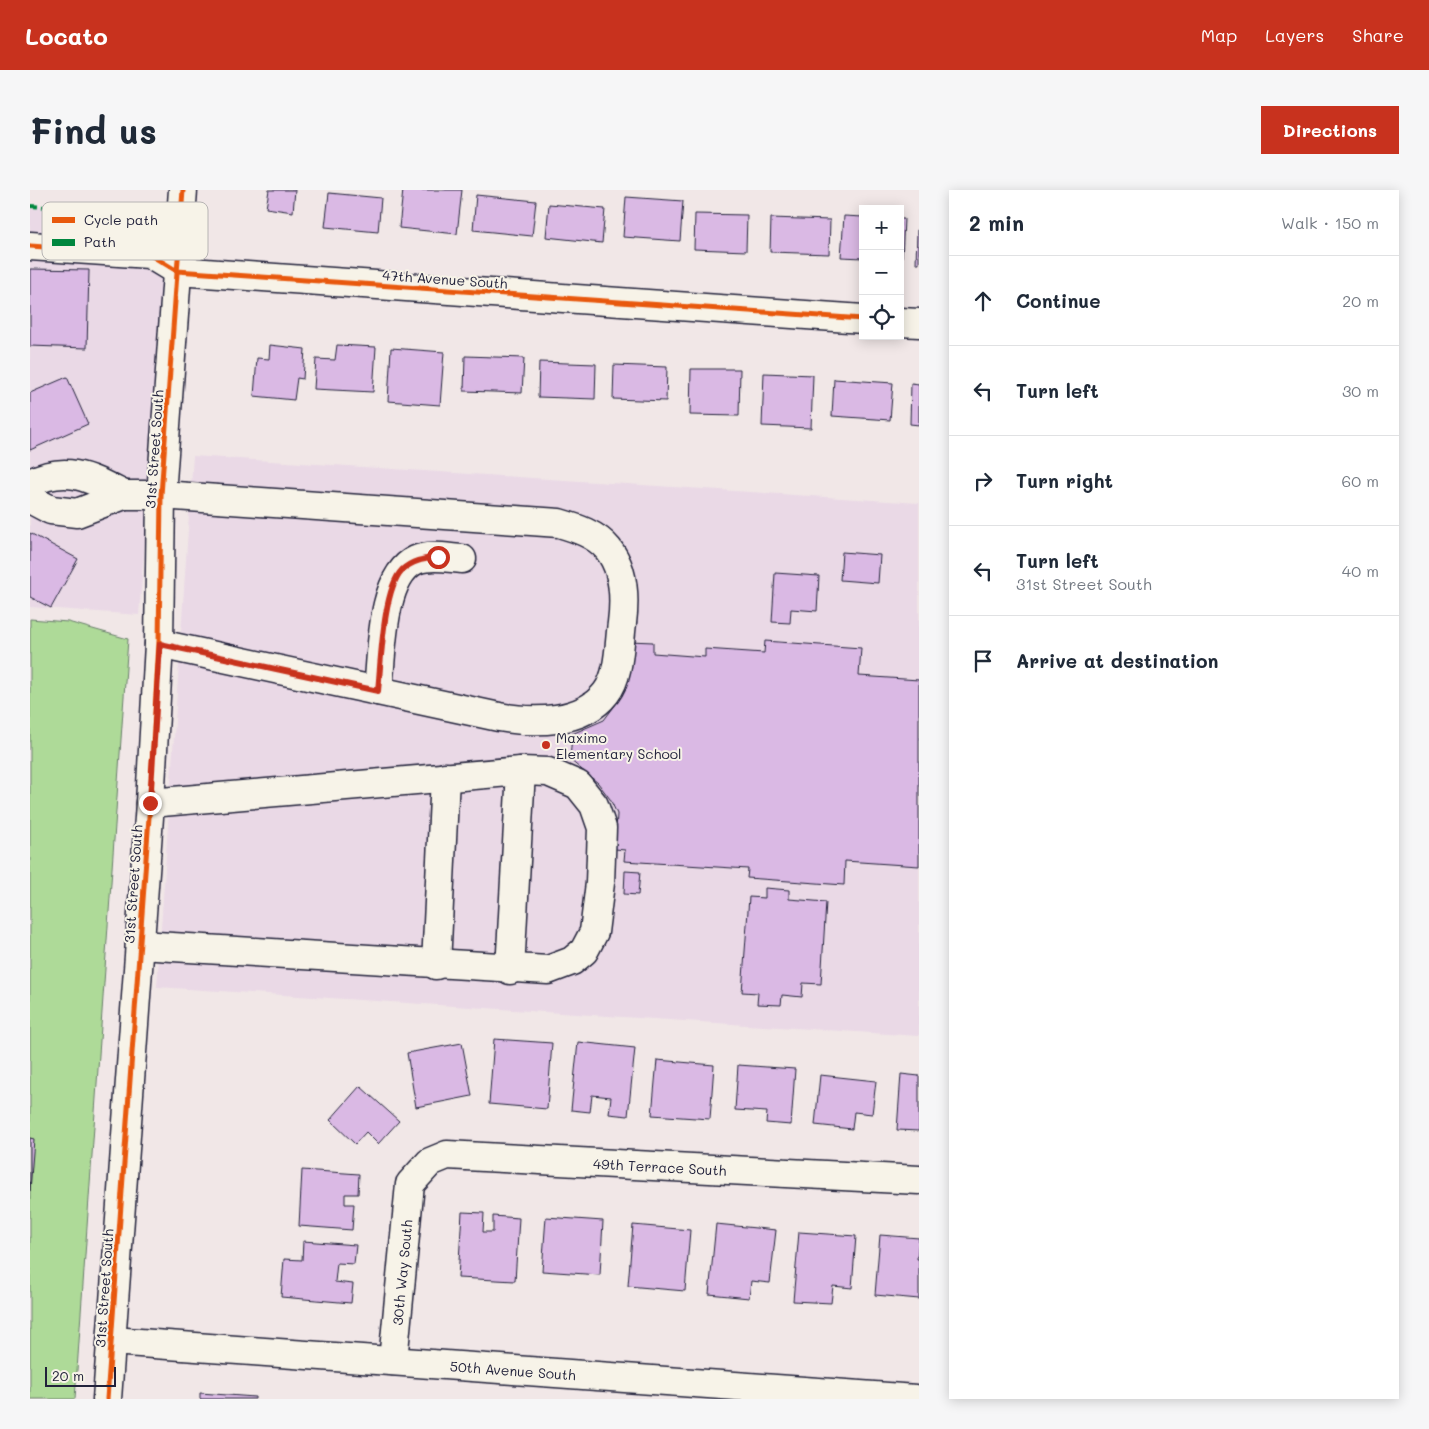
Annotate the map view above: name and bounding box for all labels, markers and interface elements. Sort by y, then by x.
text: Locato [25,20,108,51]
text: Map [1201,23,1237,47]
text: Layers [1265,23,1324,47]
text: Share [1352,23,1404,47]
button: Directions [1261,106,1399,154]
text: Find us [30,107,157,153]
legend [42,202,208,260]
map controls [859,205,904,340]
button: + [859,205,904,250]
text: 2 min [969,209,1024,236]
text: Cycle path [84,210,158,229]
text: Walk · 150 m [1281,212,1379,233]
text: Path [84,232,115,251]
button: − [859,250,904,295]
street label: 47th Avenue South [382,265,508,293]
icon: ahead [969,287,997,315]
text: Continue [1016,288,1101,313]
text: 20 m [1342,290,1379,311]
button: locate [859,295,904,340]
icon: left [969,377,997,405]
text: Turn left [1016,378,1099,403]
text: 30 m [1342,380,1379,401]
street label: 31st Street South [140,389,168,509]
icon: right [969,467,997,495]
text: Turn right [1016,468,1113,493]
text: 60 m [1342,470,1379,491]
route start [427,546,450,569]
text: Turn left [1016,548,1099,573]
icon: left [969,557,997,585]
text: 40 m [1342,560,1379,581]
text: 31st Street South [1016,573,1152,594]
icon: arrive [969,647,997,675]
text: Arrive at destination [1016,648,1219,673]
place label: Maximo Elementary School [556,728,682,763]
marker: Maximo Elementary School [540,739,552,751]
route end [139,792,162,815]
street label: 31st Street South [119,824,147,944]
street label: 49th Terrace South [593,1153,727,1179]
street label: 30th Way South [387,1219,416,1326]
street label: 31st Street South [90,1228,118,1348]
street label: 50th Avenue South [449,1356,577,1384]
scale bar [45,1364,116,1387]
text: 20 m [52,1366,84,1385]

